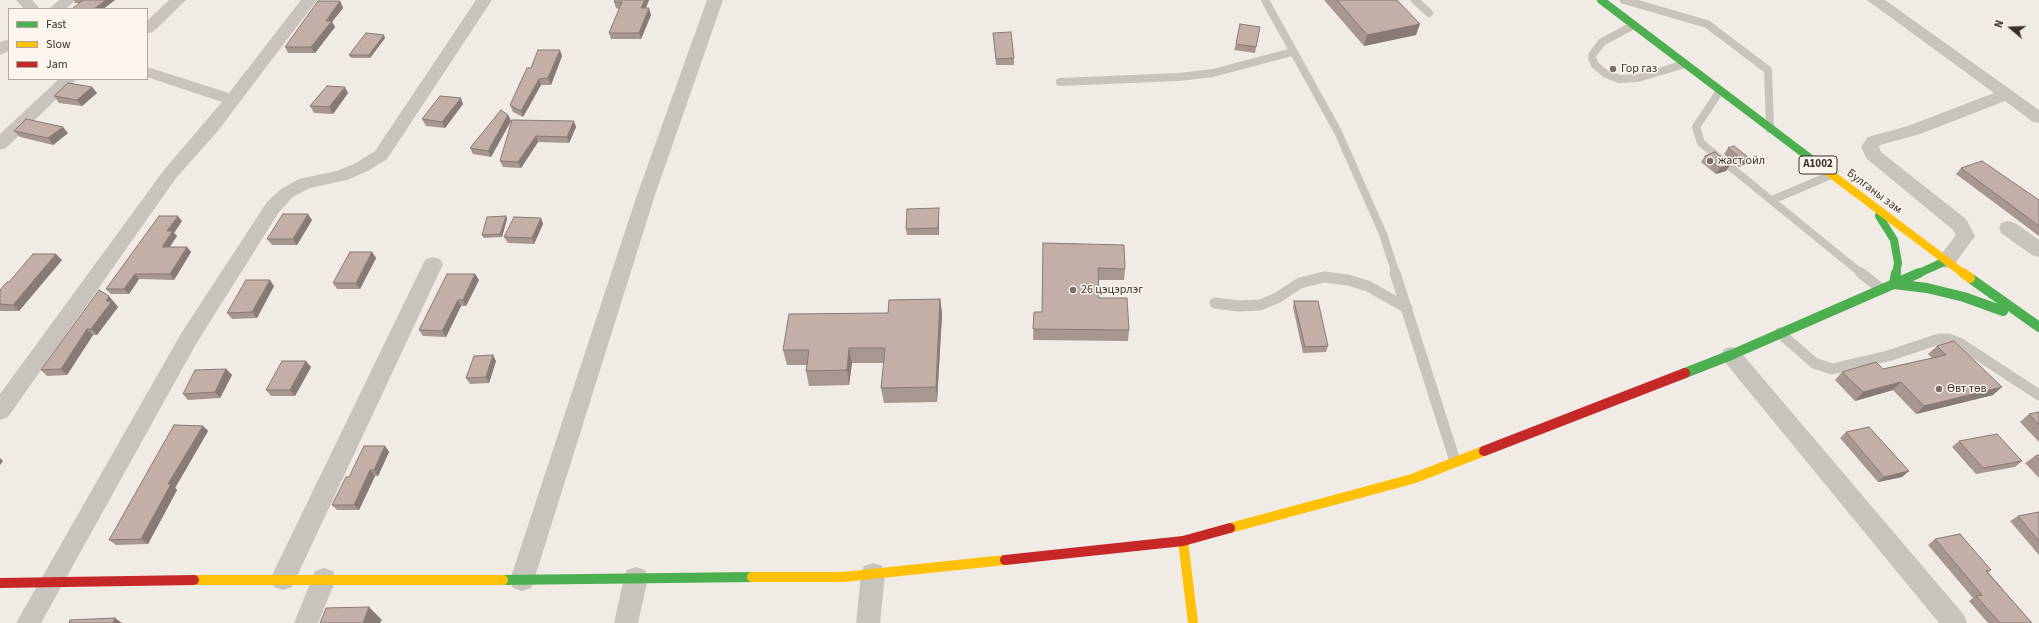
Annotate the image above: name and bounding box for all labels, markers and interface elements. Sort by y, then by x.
legend [8,8,148,80]
north arrow [1991,8,2031,48]
text: Fast [46,16,66,33]
text: N [1991,18,2007,30]
text: Slow [46,36,71,53]
text: Jam [46,56,68,73]
place label: Гор газ [1621,62,1657,76]
marker: Гор газ [1608,64,1618,74]
place label: жаст ойл [1718,154,1765,168]
marker: жаст ойл [1705,156,1715,166]
road number: A1002 [1799,156,1837,174]
street label: Булганы зам [1843,167,1905,217]
place label: 26 цэцэрлэг [1081,283,1143,297]
marker: 26 цэцэрлэг [1068,285,1078,295]
place label: Өвт төв [1947,382,1987,396]
marker: Өвт төв [1934,384,1944,394]

